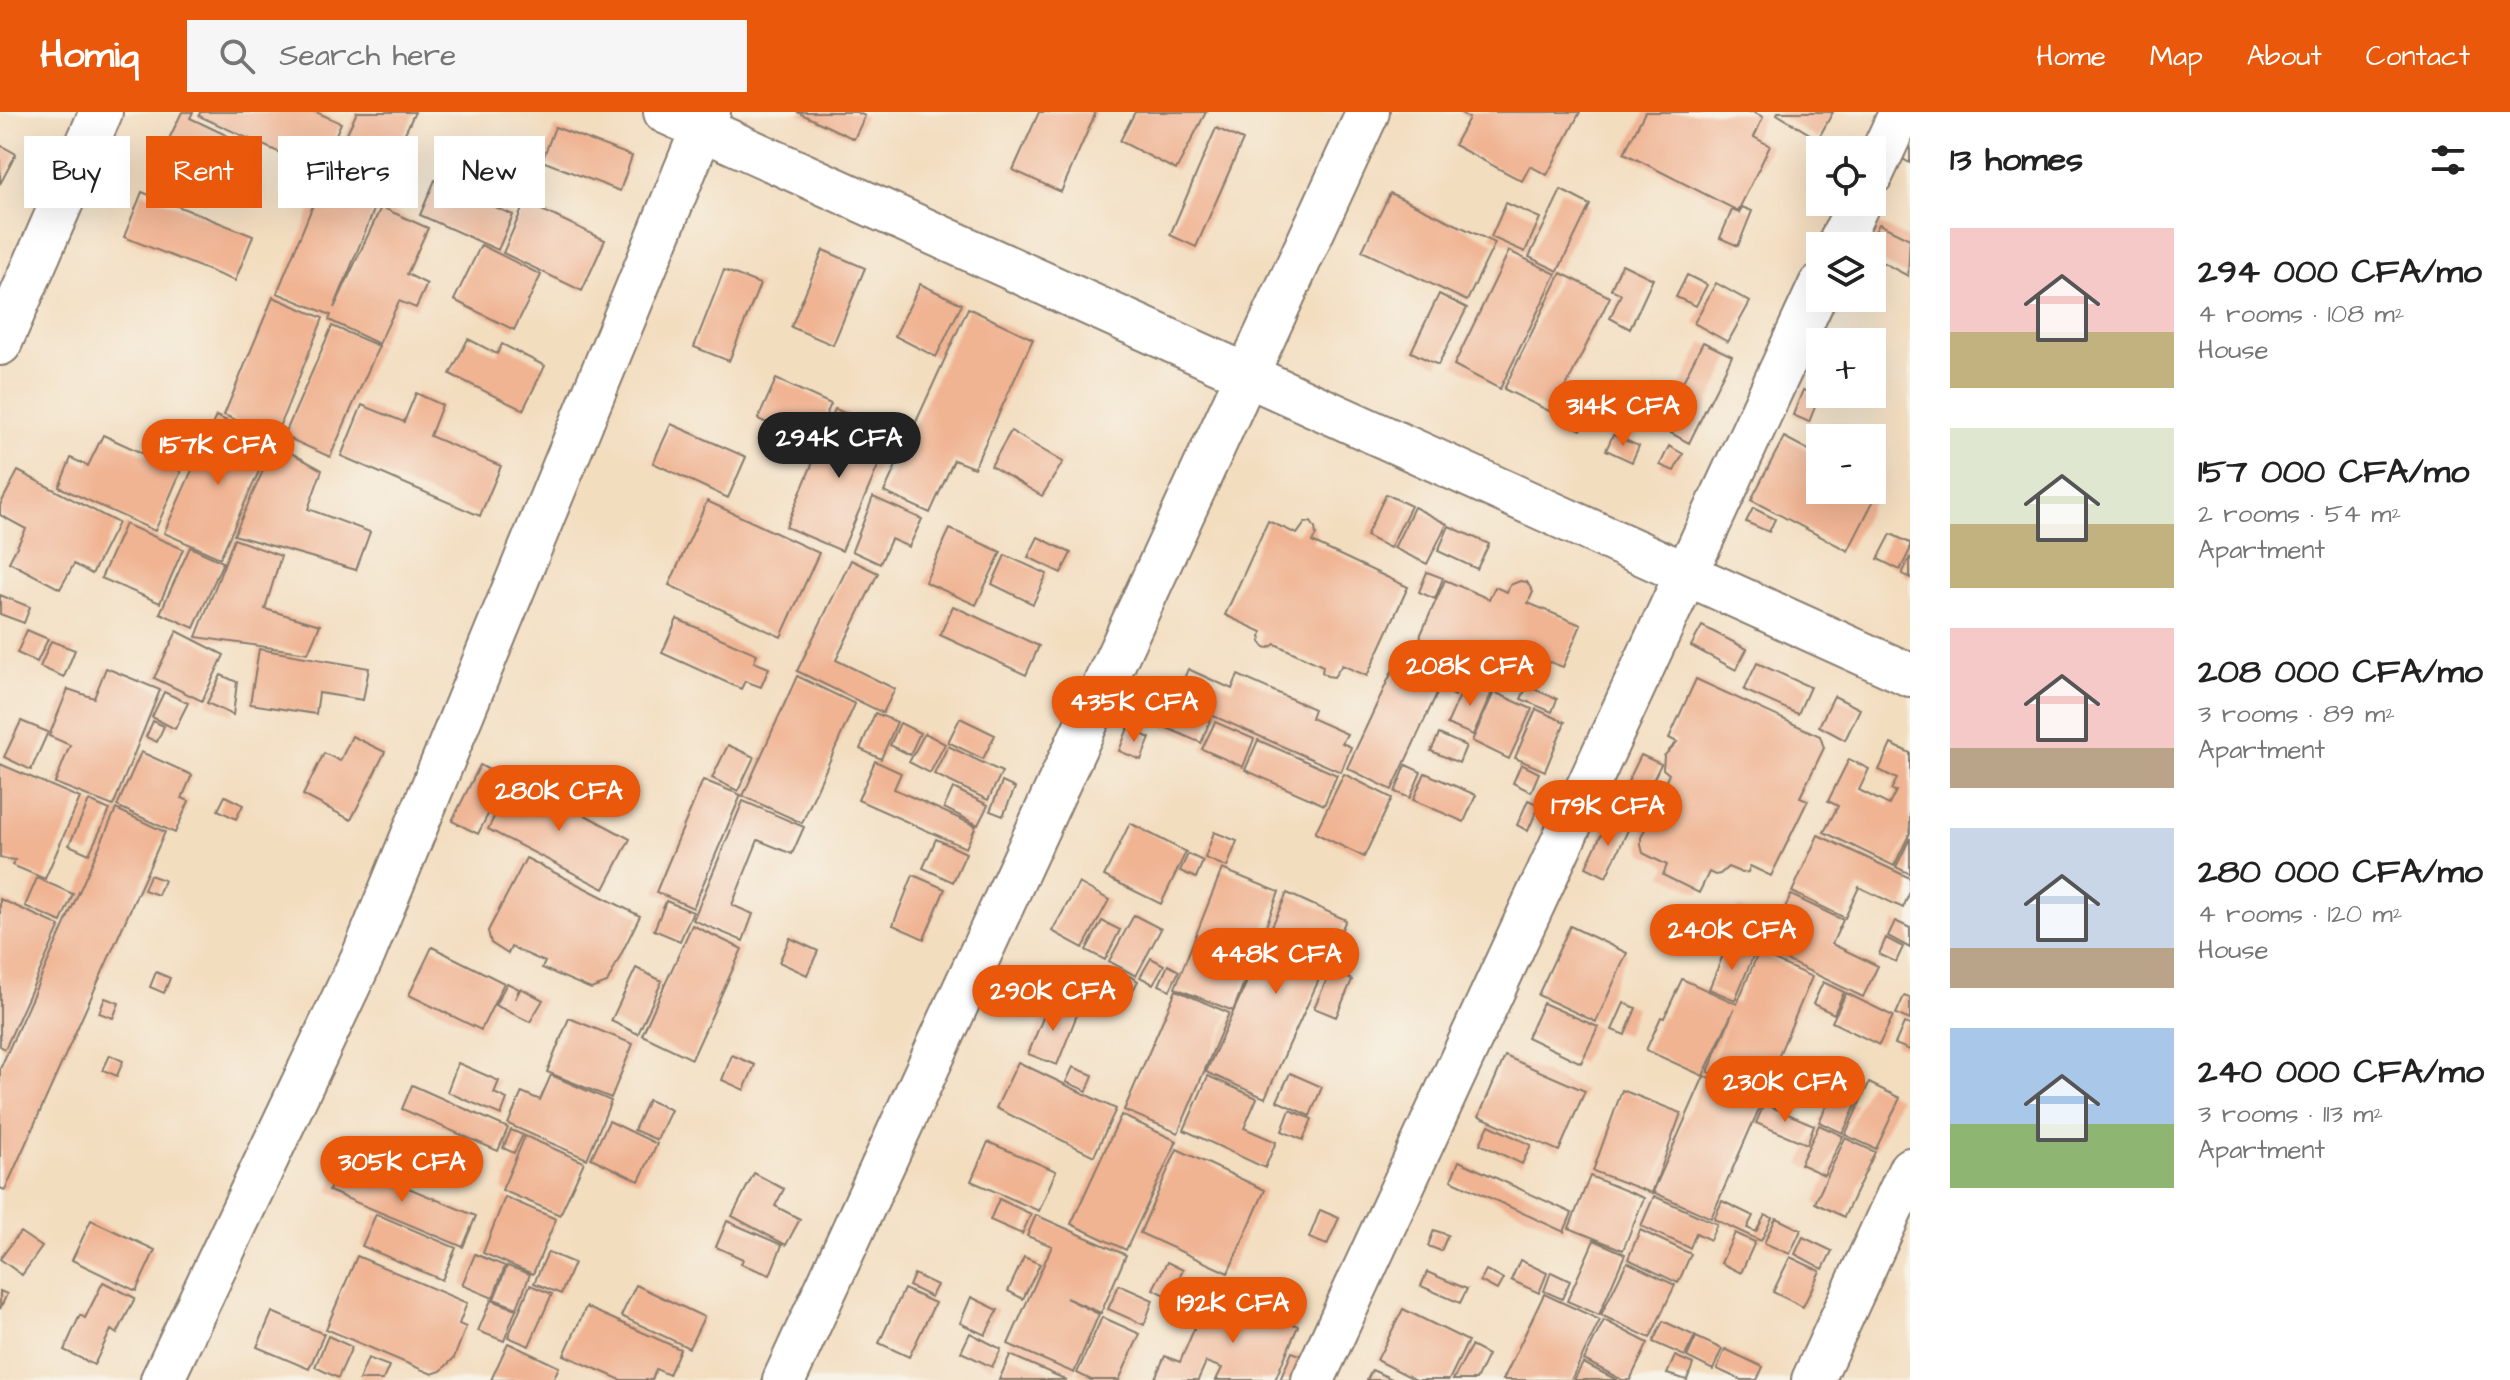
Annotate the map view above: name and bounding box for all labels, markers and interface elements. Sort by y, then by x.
search box [187,20,747,92]
text: Homiq [40,30,139,82]
icon: search [215,34,259,78]
text: Search here [279,35,456,77]
text: Home [2036,37,2106,76]
text: Map [2150,37,2203,76]
text: About [2247,37,2322,76]
text: Contact [2366,37,2470,76]
chip: Buy [24,136,130,208]
chip: Rent [146,136,262,208]
chip: Filters [278,136,418,208]
chip: New [434,136,545,208]
map controls [1806,136,1886,504]
button: locate [1806,136,1886,216]
text: 13 homes [1950,136,2083,184]
icon: filters [2426,138,2470,182]
button: layers [1806,232,1886,312]
text: 294 000 CFA/mo [2198,248,2482,296]
icon: home [2014,260,2110,356]
text: 4 rooms · 108 m² [2198,296,2404,332]
button: + [1806,328,1886,408]
text: House [2198,332,2269,368]
pin: 314K CFA [1540,380,1706,448]
text: 314K CFA [1566,388,1680,424]
pin: 294K CFA [756,412,922,480]
pin: 157K CFA [135,419,301,487]
text: 294K CFA [776,420,902,456]
button: − [1806,424,1886,504]
text: 157K CFA [160,427,276,463]
text: 157 000 CFA/mo [2198,448,2469,496]
icon: home [2014,460,2110,556]
text: 2 rooms · 54 m² [2198,496,2401,532]
text: Apartment [2198,532,2325,568]
pin: 208K CFA [1387,640,1553,708]
text: 208K CFA [1406,648,1534,684]
text: 208 000 CFA/mo [2198,648,2483,696]
icon: home [2014,660,2110,756]
pin: 435K CFA [1051,676,1217,744]
text: 435K CFA [1070,684,1198,720]
text: 3 rooms · 89 m² [2198,696,2395,732]
text: Apartment [2198,732,2325,768]
pin: 280K CFA [476,765,642,833]
text: 280K CFA [495,773,623,809]
pin: 179K CFA [1525,780,1691,848]
text: 179K CFA [1551,788,1665,824]
text: 280 000 CFA/mo [2198,848,2483,896]
icon: home [2014,860,2110,956]
text: 4 rooms · 120 m² [2198,896,2402,932]
pin: 240K CFA [1649,904,1815,972]
text: 240K CFA [1668,912,1796,948]
pin: 448K CFA [1193,928,1359,996]
text: House [2198,932,2269,968]
text: 448K CFA [1210,936,1342,972]
pin: 290K CFA [970,965,1136,1033]
text: 290K CFA [990,973,1116,1009]
text: 240 000 CFA/mo [2198,1048,2484,1096]
pin: 230K CFA [1702,1056,1868,1124]
icon: home [2014,1060,2110,1156]
text: 230K CFA [1723,1064,1847,1100]
text: 3 rooms · 113 m² [2198,1096,2383,1132]
text: Apartment [2198,1132,2325,1168]
pin: 305K CFA [319,1136,485,1204]
text: 305K CFA [338,1144,466,1180]
pin: 192K CFA [1150,1277,1316,1345]
text: 192K CFA [1177,1285,1289,1321]

